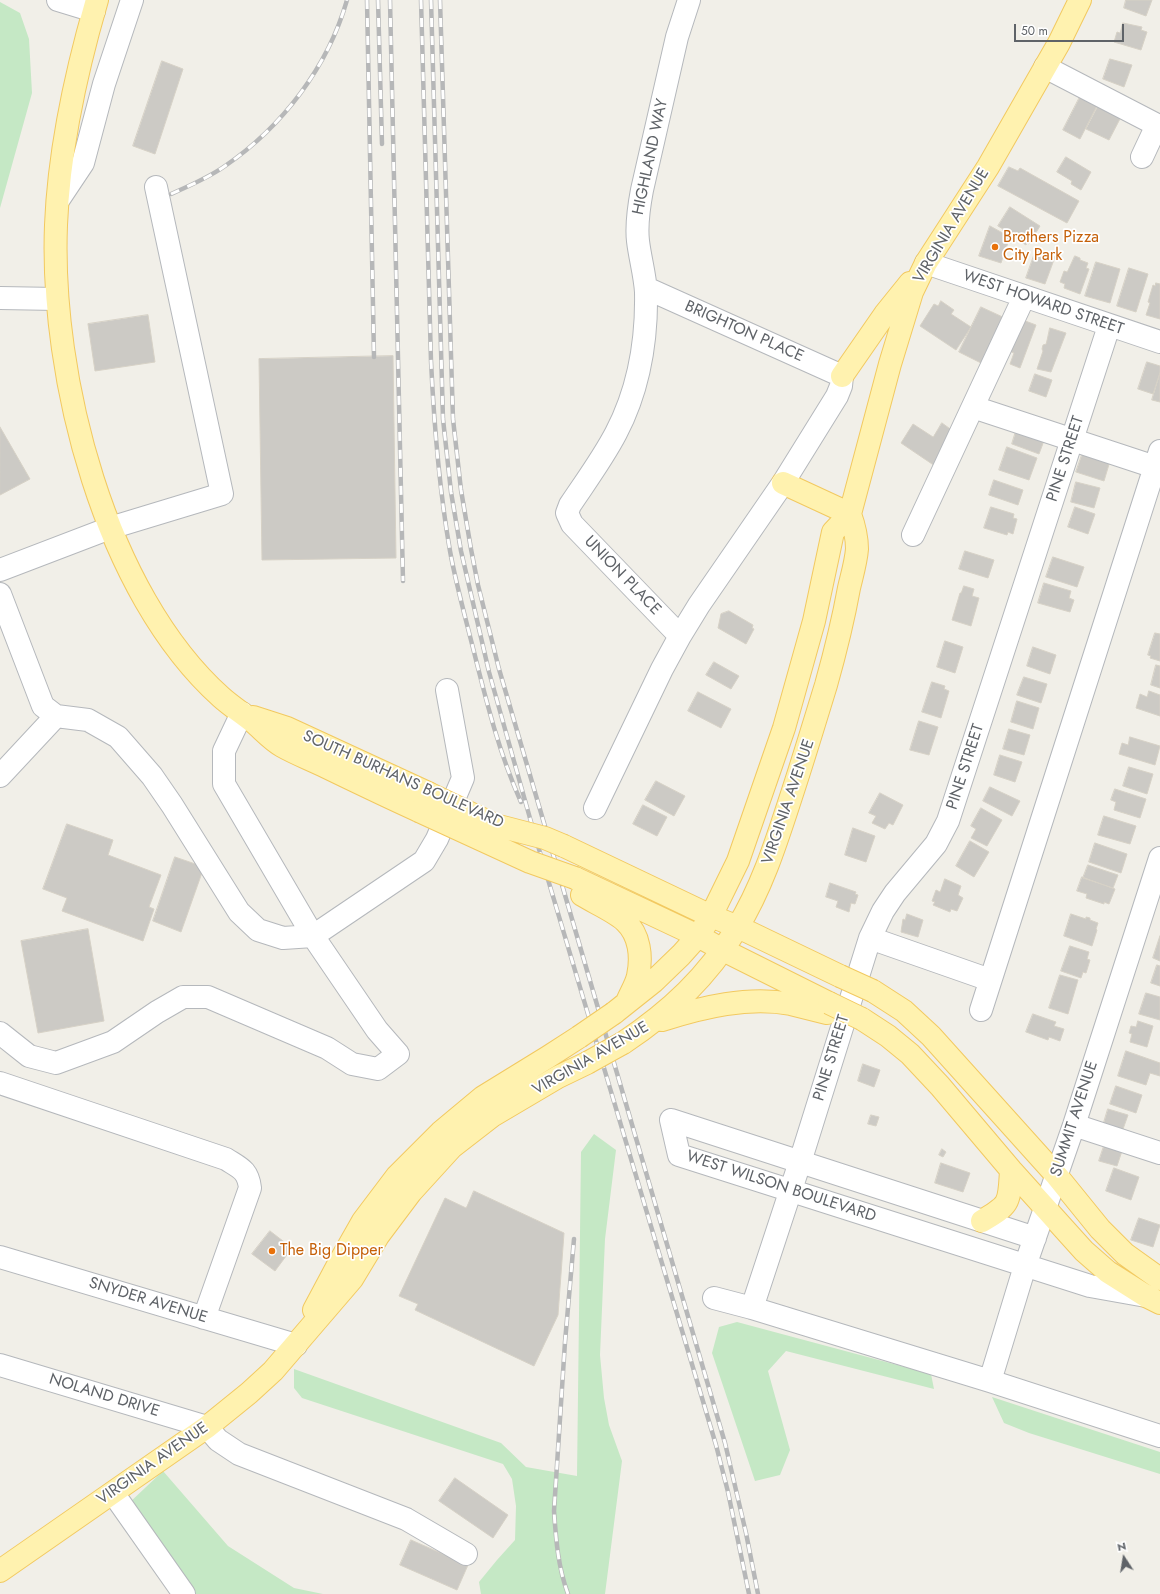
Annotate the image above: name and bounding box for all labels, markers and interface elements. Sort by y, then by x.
scale bar [1016,16,1126,42]
text: 50 m [1021,22,1048,40]
street label: HIGHLAND WAY [629,97,673,217]
street label: VIRGINIA AVENUE [910,165,994,287]
place label: Brothers Pizza City Park [1003,228,1099,266]
marker: Brothers Pizza City Park [990,242,1000,252]
street label: WEST HOWARD STREET [960,266,1126,340]
street label: BRIGHTON PLACE [681,297,807,367]
street label: PINE STREET [1043,414,1089,504]
street label: UNION PLACE [580,532,664,620]
street label: PINE STREET [943,722,989,812]
street label: SOUTH BURHANS BOULEVARD [300,727,506,833]
street label: VIRGINIA AVENUE [759,737,819,867]
street label: PINE STREET [810,1013,854,1103]
street label: VIRGINIA AVENUE [529,1018,653,1100]
street label: SUMMIT AVENUE [1047,1059,1103,1179]
street label: WEST WILSON BOULEVARD [684,1147,878,1227]
place label: The Big Dipper [280,1241,383,1261]
marker: The Big Dipper [267,1246,277,1256]
street label: SNYDER AVENUE [86,1274,210,1328]
street label: NOLAND DRIVE [46,1370,162,1422]
street label: VIRGINIA AVENUE [94,1419,212,1509]
north arrow [1104,1538,1144,1578]
text: N [1116,1538,1127,1555]

